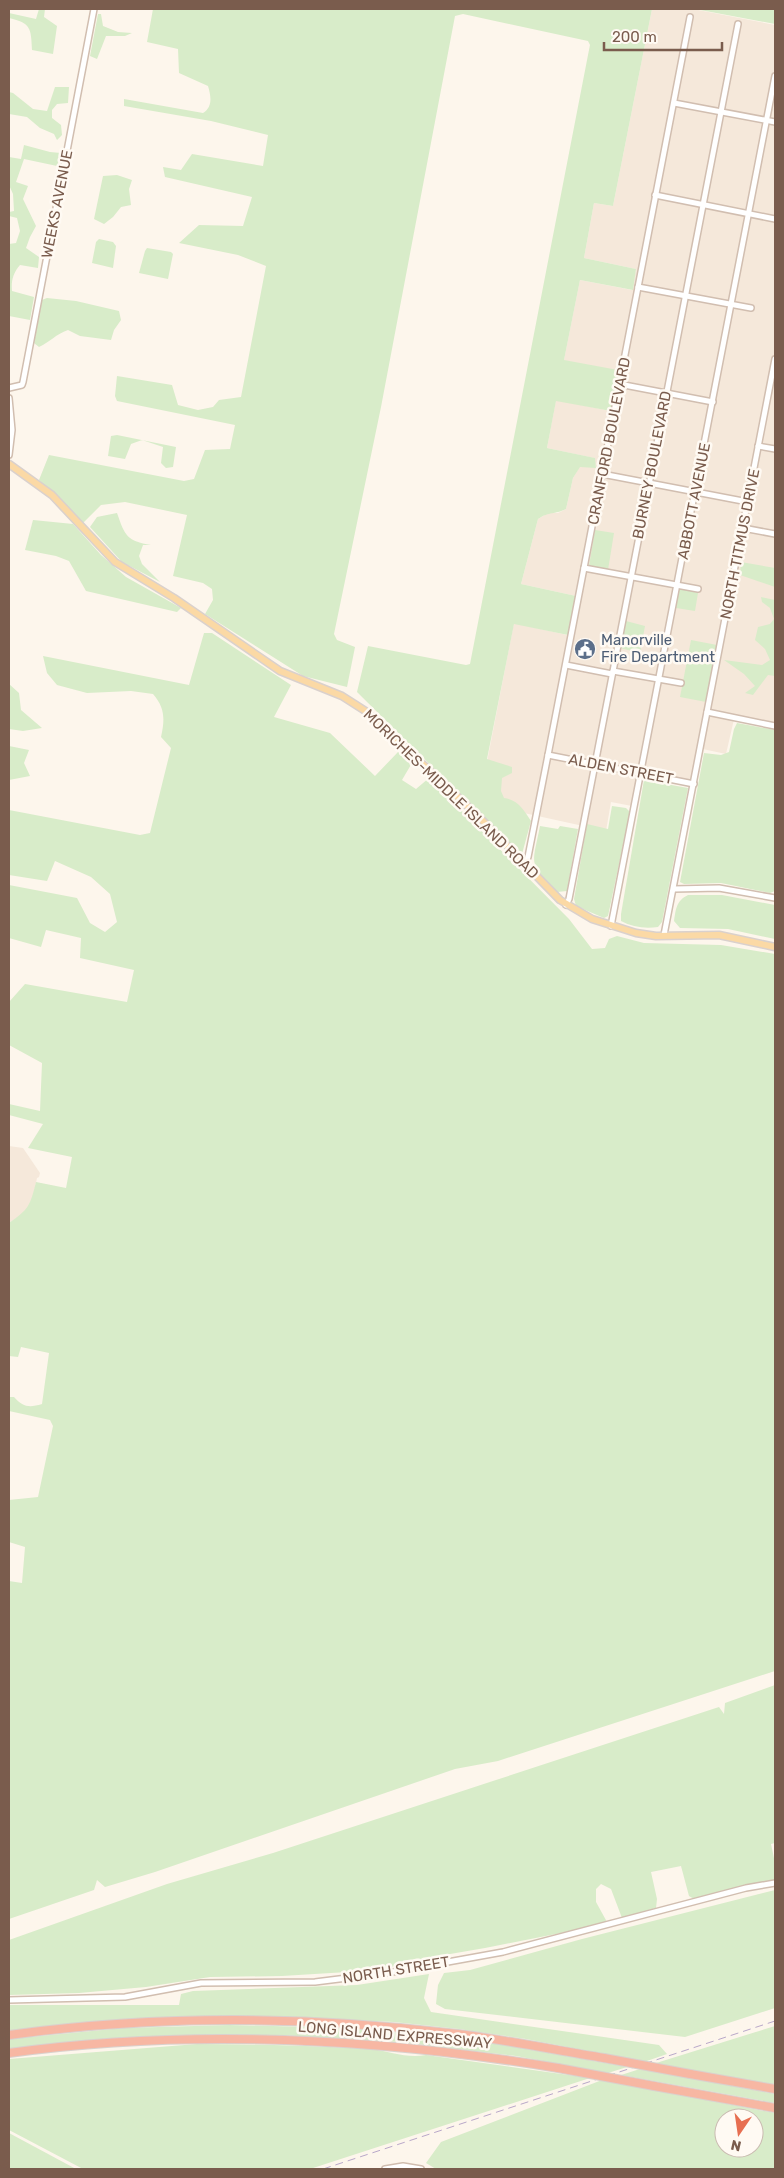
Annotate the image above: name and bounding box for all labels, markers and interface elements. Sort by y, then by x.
scale bar [604,20,722,52]
text: 200 m [612,28,657,46]
street label: WEEKS AVENUE [38,148,76,260]
street label: CRANFORD BOULEVARD [584,356,634,526]
street label: BURNEY BOULEVARD [629,390,675,540]
street label: ABBOTT AVENUE [674,441,714,561]
street label: NORTH TITMUS DRIVE [717,467,763,621]
place label: Manorville Fire Department [601,631,715,666]
public building icon: Manorville Fire Department [573,637,597,661]
street label: MORICHES-MIDDLE ISLAND ROAD [360,705,542,883]
street label: ALDEN STREET [567,750,675,788]
street label: NORTH STREET [341,1953,451,1987]
street label: LONG ISLAND EXPRESSWAY [297,2018,493,2052]
north arrow [714,2108,764,2158]
text: N [729,2136,743,2155]

